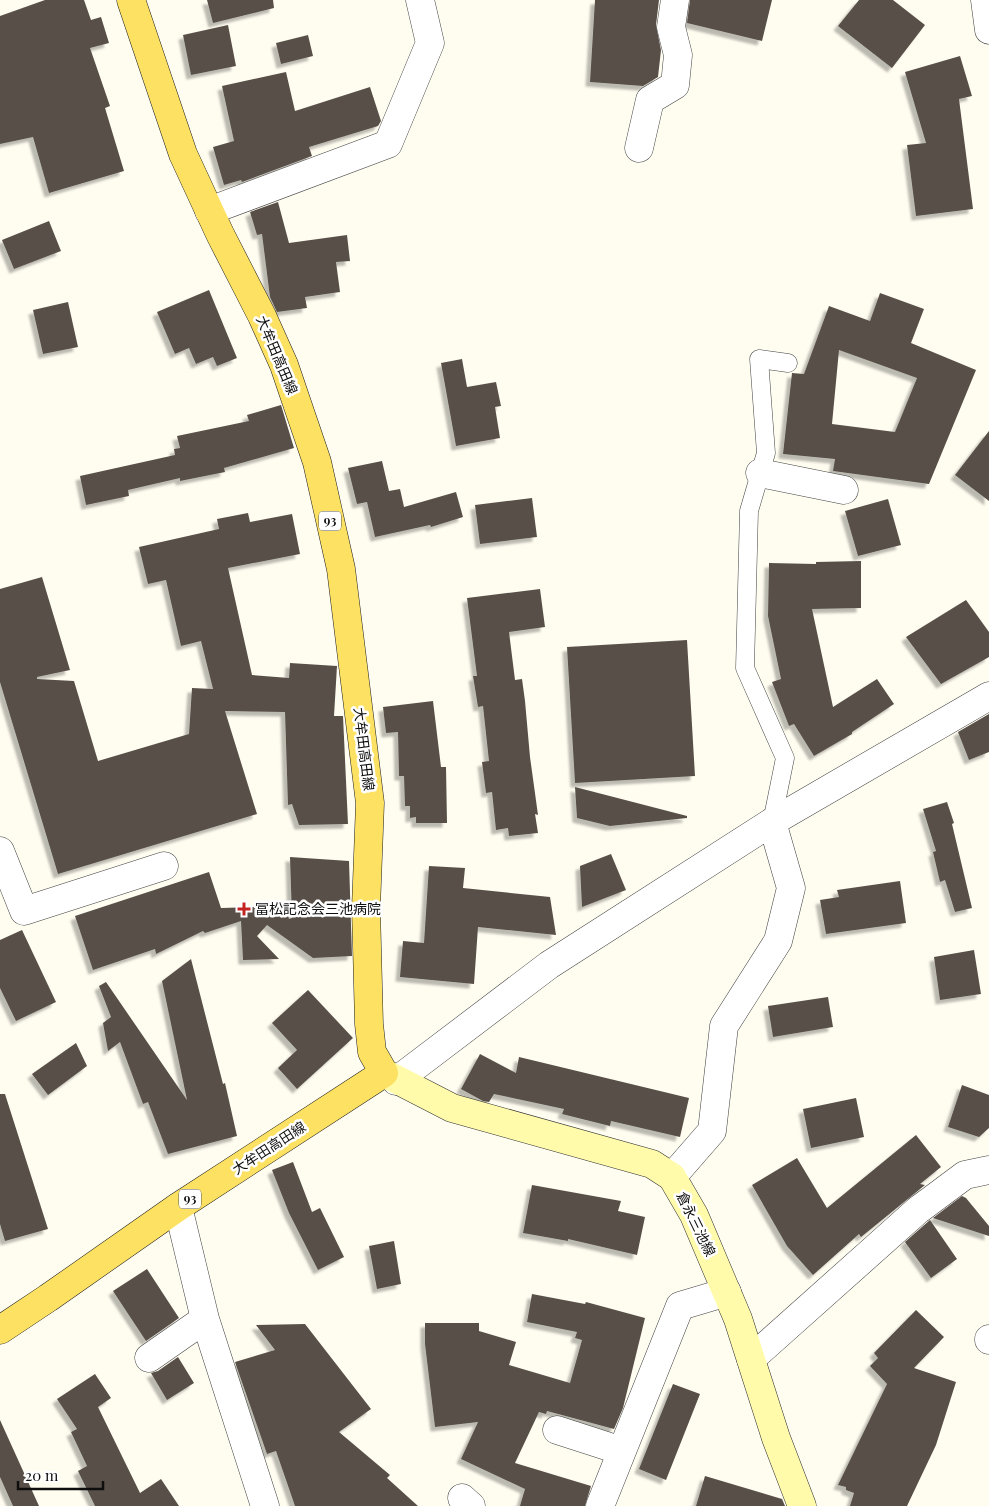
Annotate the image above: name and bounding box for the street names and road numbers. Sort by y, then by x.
street label: 大牟田高田線 [252,312,303,397]
road number: 93 [319,512,341,530]
street label: 大牟田高田線 [350,706,379,792]
street label: 大牟田高田線 [228,1117,309,1178]
street label: 倉永三池線 [673,1188,720,1259]
road number: 93 [179,1190,201,1208]

